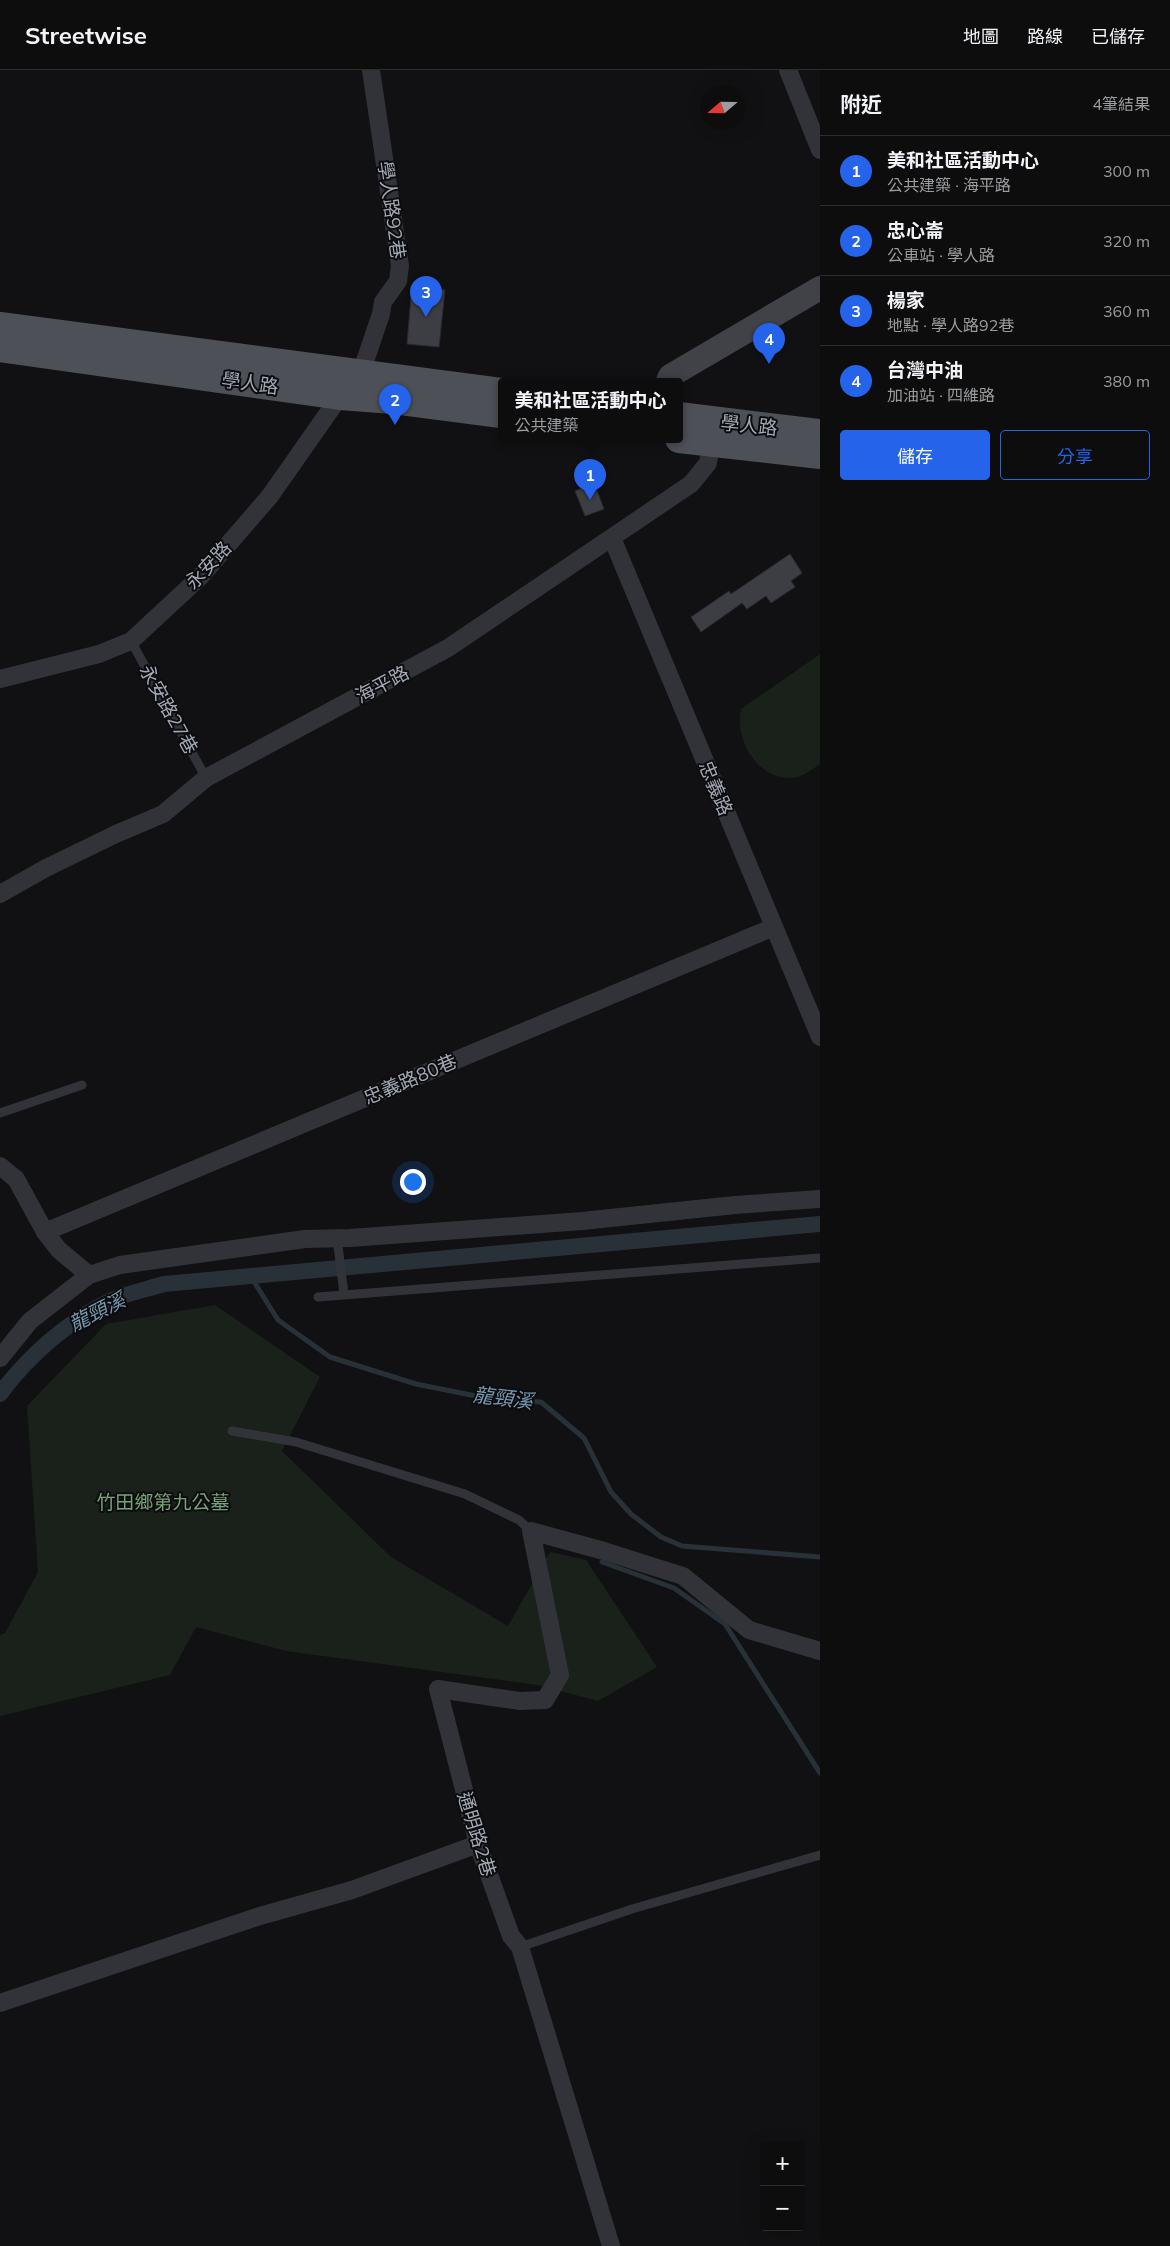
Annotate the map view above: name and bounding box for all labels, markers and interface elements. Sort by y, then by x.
text: Streetwise [25,20,147,50]
text: 地圖 [963,25,999,48]
text: 路線 [1027,25,1063,48]
text: 已儲存 [1091,25,1145,48]
north arrow [700,85,745,130]
text: 附近 [840,91,882,117]
text: 4筆結果 [1092,94,1150,114]
text: 美和社區活動中心 [887,148,1039,172]
street label: 學人路92巷 [373,159,411,261]
text: 1 [851,161,861,181]
text: 300 m [1103,161,1150,181]
text: 公共建築 · 海平路 [887,175,1011,195]
text: 忠心崙 [887,218,944,242]
text: 2 [851,231,861,251]
text: 320 m [1103,231,1150,251]
text: 公車站 · 學人路 [887,245,995,265]
pin: 3 [410,276,442,317]
text: 楊家 [887,288,925,312]
text: 3 [851,301,861,321]
text: 360 m [1103,301,1150,321]
text: 地點 · 學人路92巷 [887,315,1014,335]
pin: 4 [753,323,785,364]
text: 台灣中油 [887,358,963,382]
street label: 學人路 [220,367,280,399]
text: 4 [851,371,861,391]
text: 380 m [1103,371,1150,391]
popup [498,378,683,443]
pin: 2 [379,384,411,425]
text: 加油站 · 四維路 [887,385,995,405]
text: 美和社區活動中心 [514,388,667,412]
street label: 學人路 [719,410,779,440]
text: 公共建築 [514,415,579,435]
button: 儲存 [840,430,990,480]
button: 分享 [1000,430,1150,480]
pin: 1 [574,459,606,500]
street label: 永安路 [180,536,236,594]
street label: 永安路27巷 [135,660,203,758]
street label: 海平路 [351,660,413,708]
street label: 忠義路 [694,757,738,819]
street label: 忠義路80巷 [360,1049,460,1109]
your location [400,1169,426,1195]
water label: 龍頸溪 [64,1285,132,1336]
water label: 龍頸溪 [472,1381,537,1414]
park label: 竹田鄉第九公墓 [96,1490,230,1514]
street label: 通明路2巷 [453,1789,501,1879]
map controls [760,2141,805,2231]
button: + [760,2141,805,2186]
button: − [760,2186,805,2231]

